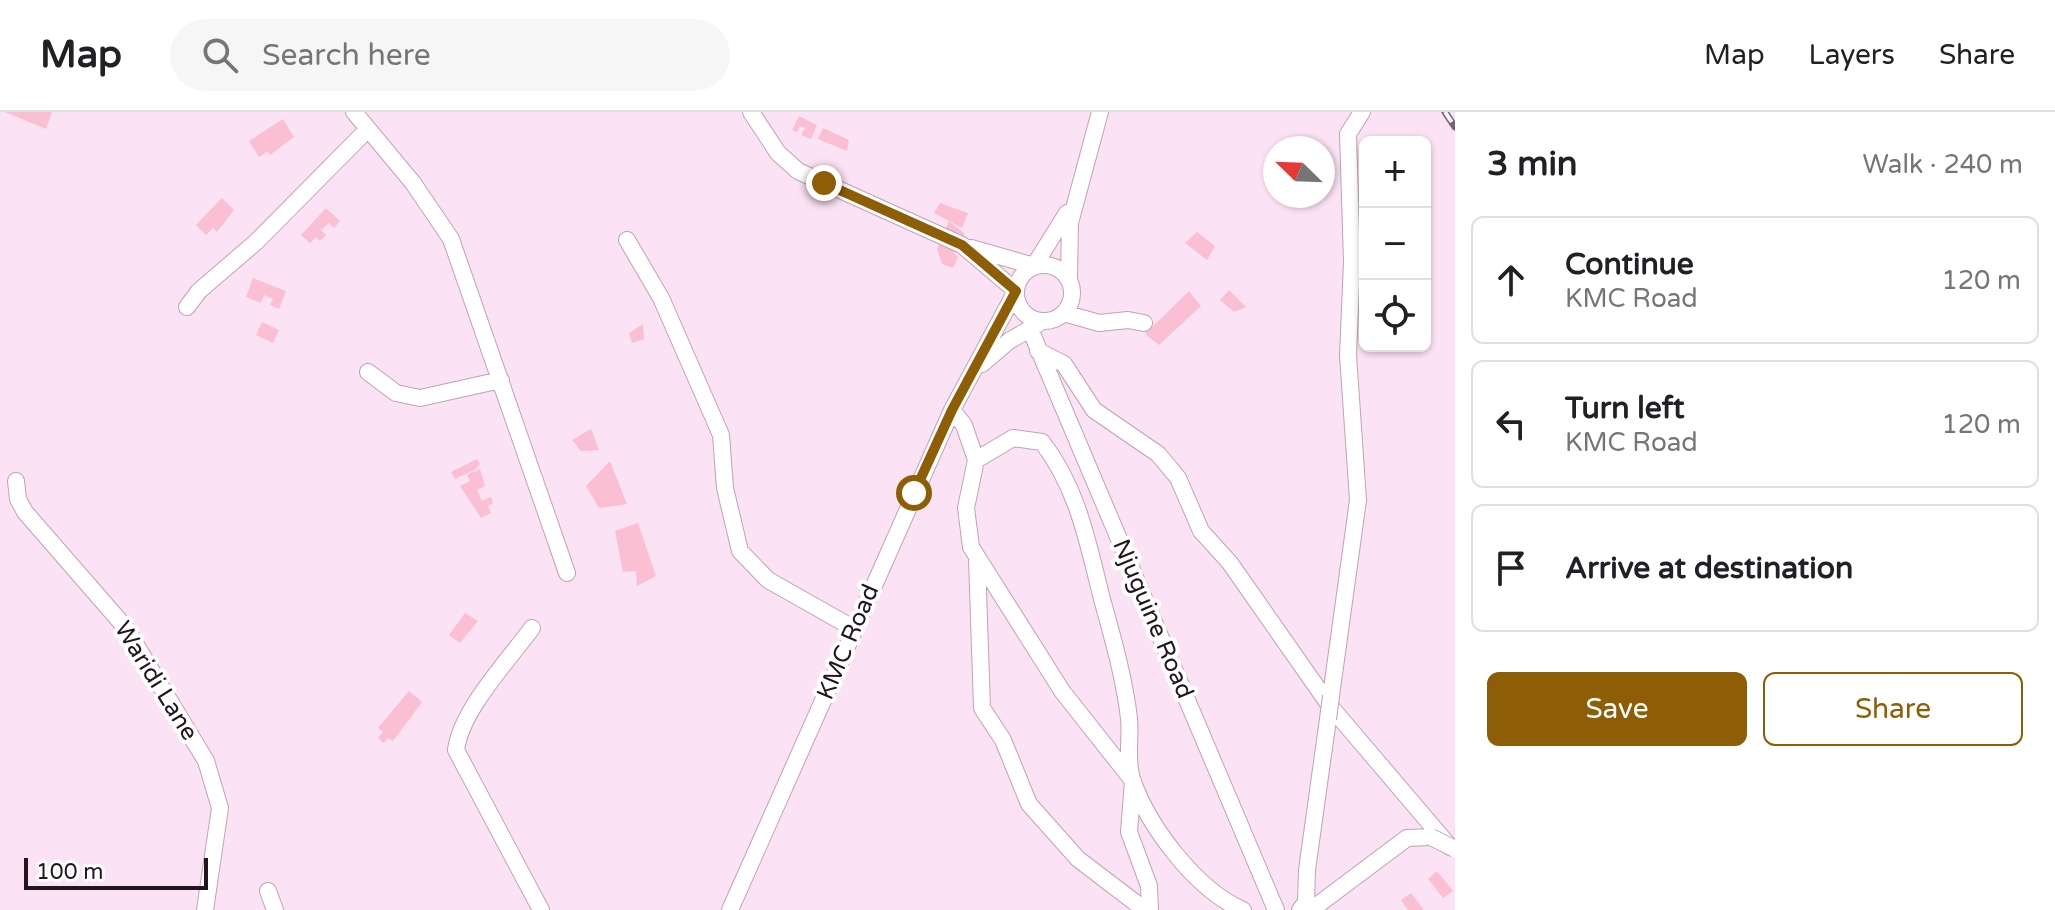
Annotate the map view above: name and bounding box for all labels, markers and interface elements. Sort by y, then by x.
search box [170,19,730,91]
text: Map [40,32,122,78]
icon: search [198,33,242,77]
text: Search here [262,37,431,74]
text: Map [1704,38,1765,72]
text: Layers [1809,38,1895,72]
text: Share [1939,38,2015,72]
north arrow [1263,136,1335,208]
map controls [1359,136,1431,352]
button: + [1359,136,1431,208]
text: 3 min [1487,144,1578,185]
text: Walk · 240 m [1863,149,2023,180]
route end [806,165,842,201]
button: − [1359,208,1431,280]
text: Continue [1565,246,1694,283]
icon: ahead [1489,258,1533,302]
text: 120 m [1941,265,2021,296]
button: locate [1359,280,1431,352]
text: KMC Road [1565,283,1698,314]
text: Turn left [1565,390,1684,427]
icon: left [1489,402,1533,446]
text: 120 m [1941,409,2021,440]
text: KMC Road [1565,427,1698,458]
route start [896,475,932,511]
street label: Njuguine Road [1106,535,1200,703]
icon: arrive [1489,546,1533,590]
text: Arrive at destination [1565,550,1853,587]
street label: KMC Road [811,580,885,704]
street label: Waridi Lane [108,616,204,746]
button: Save [1487,672,1747,746]
button: Share [1763,672,2023,746]
scale bar [24,854,208,890]
text: 100 m [36,859,103,885]

